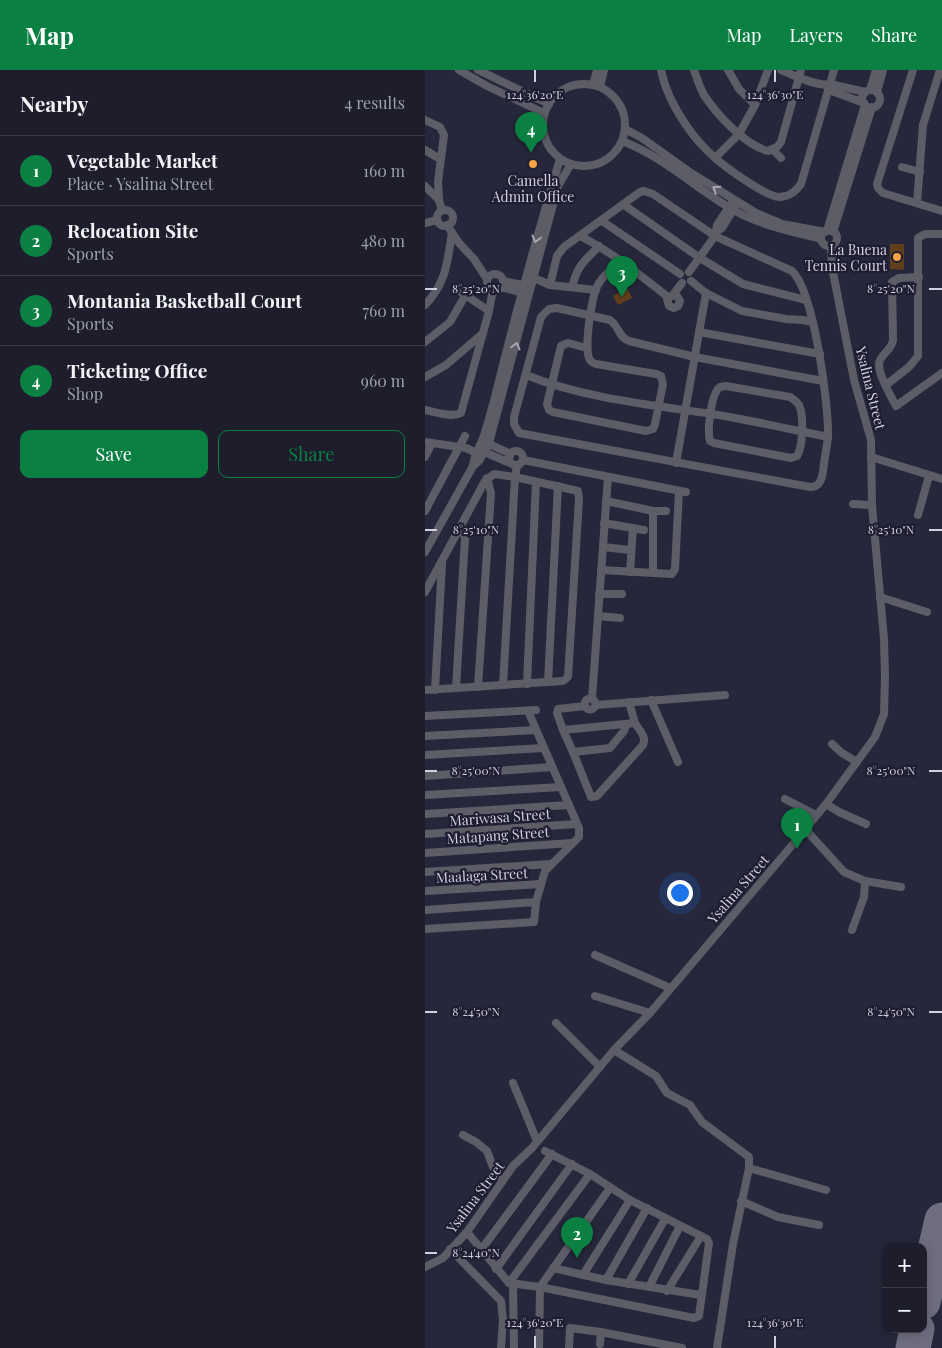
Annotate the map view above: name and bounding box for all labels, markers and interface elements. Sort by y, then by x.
text: Map [25,19,74,51]
text: Map [726,23,761,47]
text: Layers [789,23,843,47]
text: Share [871,23,917,47]
text: 124°36'20"E [507,86,563,102]
text: 124°36'30"E [747,86,803,102]
text: Nearby [20,89,89,117]
text: 4 results [344,92,405,113]
pin: 4 [515,112,547,153]
text: Vegetable Market [67,147,218,173]
marker: Camella Admin Office [527,158,539,170]
text: 1 [33,160,39,181]
text: 160 m [363,160,405,181]
place label: Camella Admin Office [491,171,574,206]
text: Place · Ysalina Street [67,173,213,194]
one-way arrow [712,185,721,195]
text: Relocation Site [67,217,198,243]
text: 2 [32,230,40,251]
text: 480 m [361,230,405,251]
one-way arrow [531,234,542,243]
place label: La Buena Tennis Court [805,240,888,275]
text: Sports [67,243,114,264]
marker: La Buena Tennis Court [891,251,903,263]
pin: 3 [606,256,638,297]
text: 8°25'20"N [452,280,500,296]
text: 8°25'20"N [867,280,915,296]
text: Montania Basketball Court [67,287,302,313]
text: 3 [32,300,40,321]
text: 760 m [362,300,405,321]
text: Sports [67,313,114,334]
one-way arrow [510,341,521,350]
street label: Ysalina Street [851,343,891,433]
text: Ticketing Office [67,357,207,383]
text: 4 [32,370,40,391]
text: 960 m [361,370,405,391]
text: Shop [67,383,103,404]
button: Save [20,430,208,478]
button: Share [218,430,405,478]
text: 8°25'10"N [453,521,500,537]
text: 8°25'10"N [868,521,915,537]
text: 8°25'00"N [451,762,501,778]
text: 8°25'00"N [866,762,916,778]
street label: Mariwasa Street [449,804,552,830]
pin: 1 [781,808,813,849]
street label: Matapang Street [446,822,551,848]
street label: Ysalina Street [702,850,774,928]
street label: Maalaga Street [435,863,530,887]
your location [667,880,693,906]
text: 8°24'50"N [452,1003,500,1019]
text: 8°24'50"N [867,1003,915,1019]
street label: Ysalina Street [441,1157,509,1237]
pin: 2 [561,1217,593,1258]
map controls [882,1243,927,1333]
button: + [882,1243,927,1288]
text: 8°24'40"N [452,1244,500,1260]
button: − [882,1288,927,1333]
text: 124°36'20"E [507,1314,563,1330]
text: 124°36'30"E [747,1314,803,1330]

